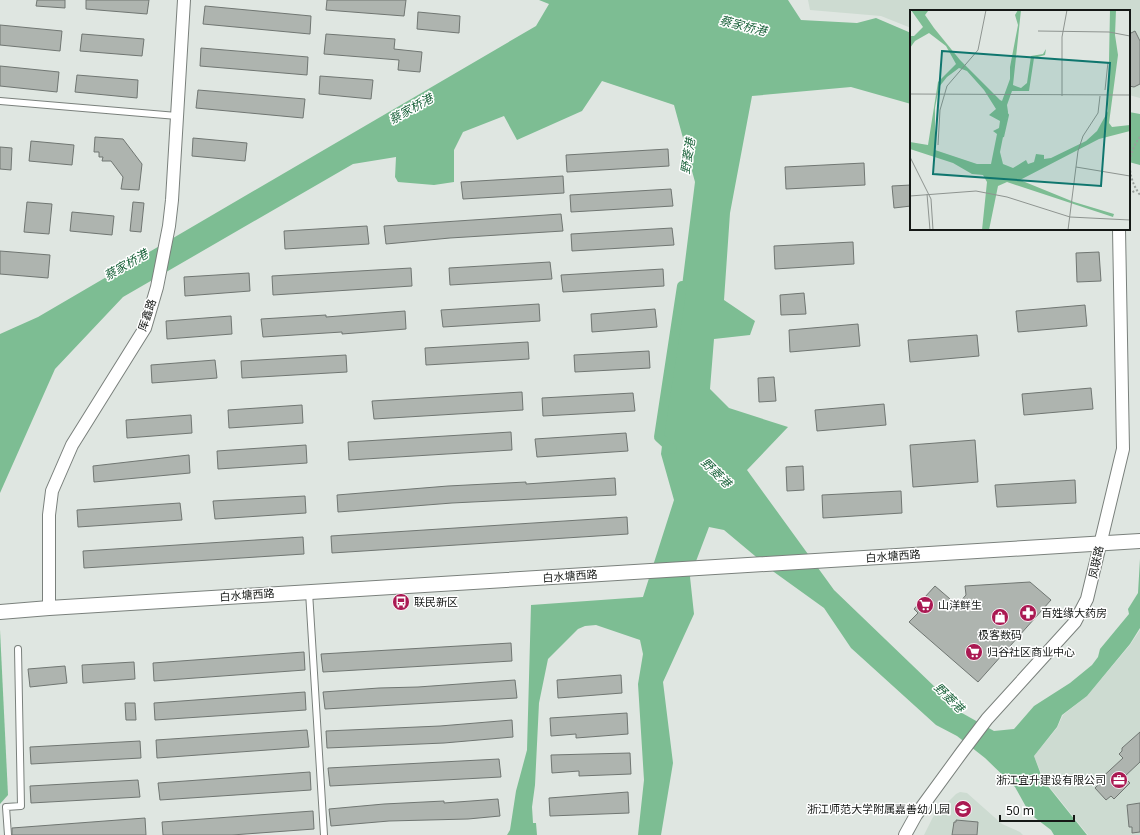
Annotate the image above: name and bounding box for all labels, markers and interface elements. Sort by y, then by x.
inset map [910,10,1130,230]
water label: 蔡家桥港 [718,11,770,40]
water label: 蔡家桥港 [386,89,438,128]
water label: 野菱港 [676,135,699,175]
water label: 蔡家桥港 [101,244,153,284]
street label: 厍鑫路 [134,297,159,333]
water label: 野菱港 [697,454,737,493]
street label: 凤联路 [1085,544,1106,580]
street label: 白水塘西路 [865,546,921,565]
street label: 白水塘西路 [542,566,598,585]
street label: 白水塘西路 [219,585,275,604]
bus stop icon: 联民新区 [391,592,411,612]
place label: 联民新区 [414,594,458,609]
supermarket icon: 山洋鲜生 [915,595,935,615]
place label: 山洋鲜生 [938,597,982,612]
pharmacy icon: 百姓缘大药房 [1018,603,1038,623]
place label: 百姓缘大药房 [1041,605,1107,620]
shop icon: 极客数码 [990,607,1010,627]
place label: 极客数码 [978,627,1022,642]
supermarket icon: 归谷社区商业中心 [964,642,984,662]
place label: 归谷社区商业中心 [987,644,1075,659]
water label: 野菱港 [930,679,970,718]
office icon: 浙江宜升建设有限公司 [1109,770,1129,790]
place label: 浙江宜升建设有限公司 [996,772,1106,787]
scale bar [1000,797,1074,823]
school or university icon: 浙江师范大学附属嘉善幼儿园 [953,799,973,819]
place label: 浙江师范大学附属嘉善幼儿园 [807,801,950,816]
text: 50 m [1006,802,1034,819]

